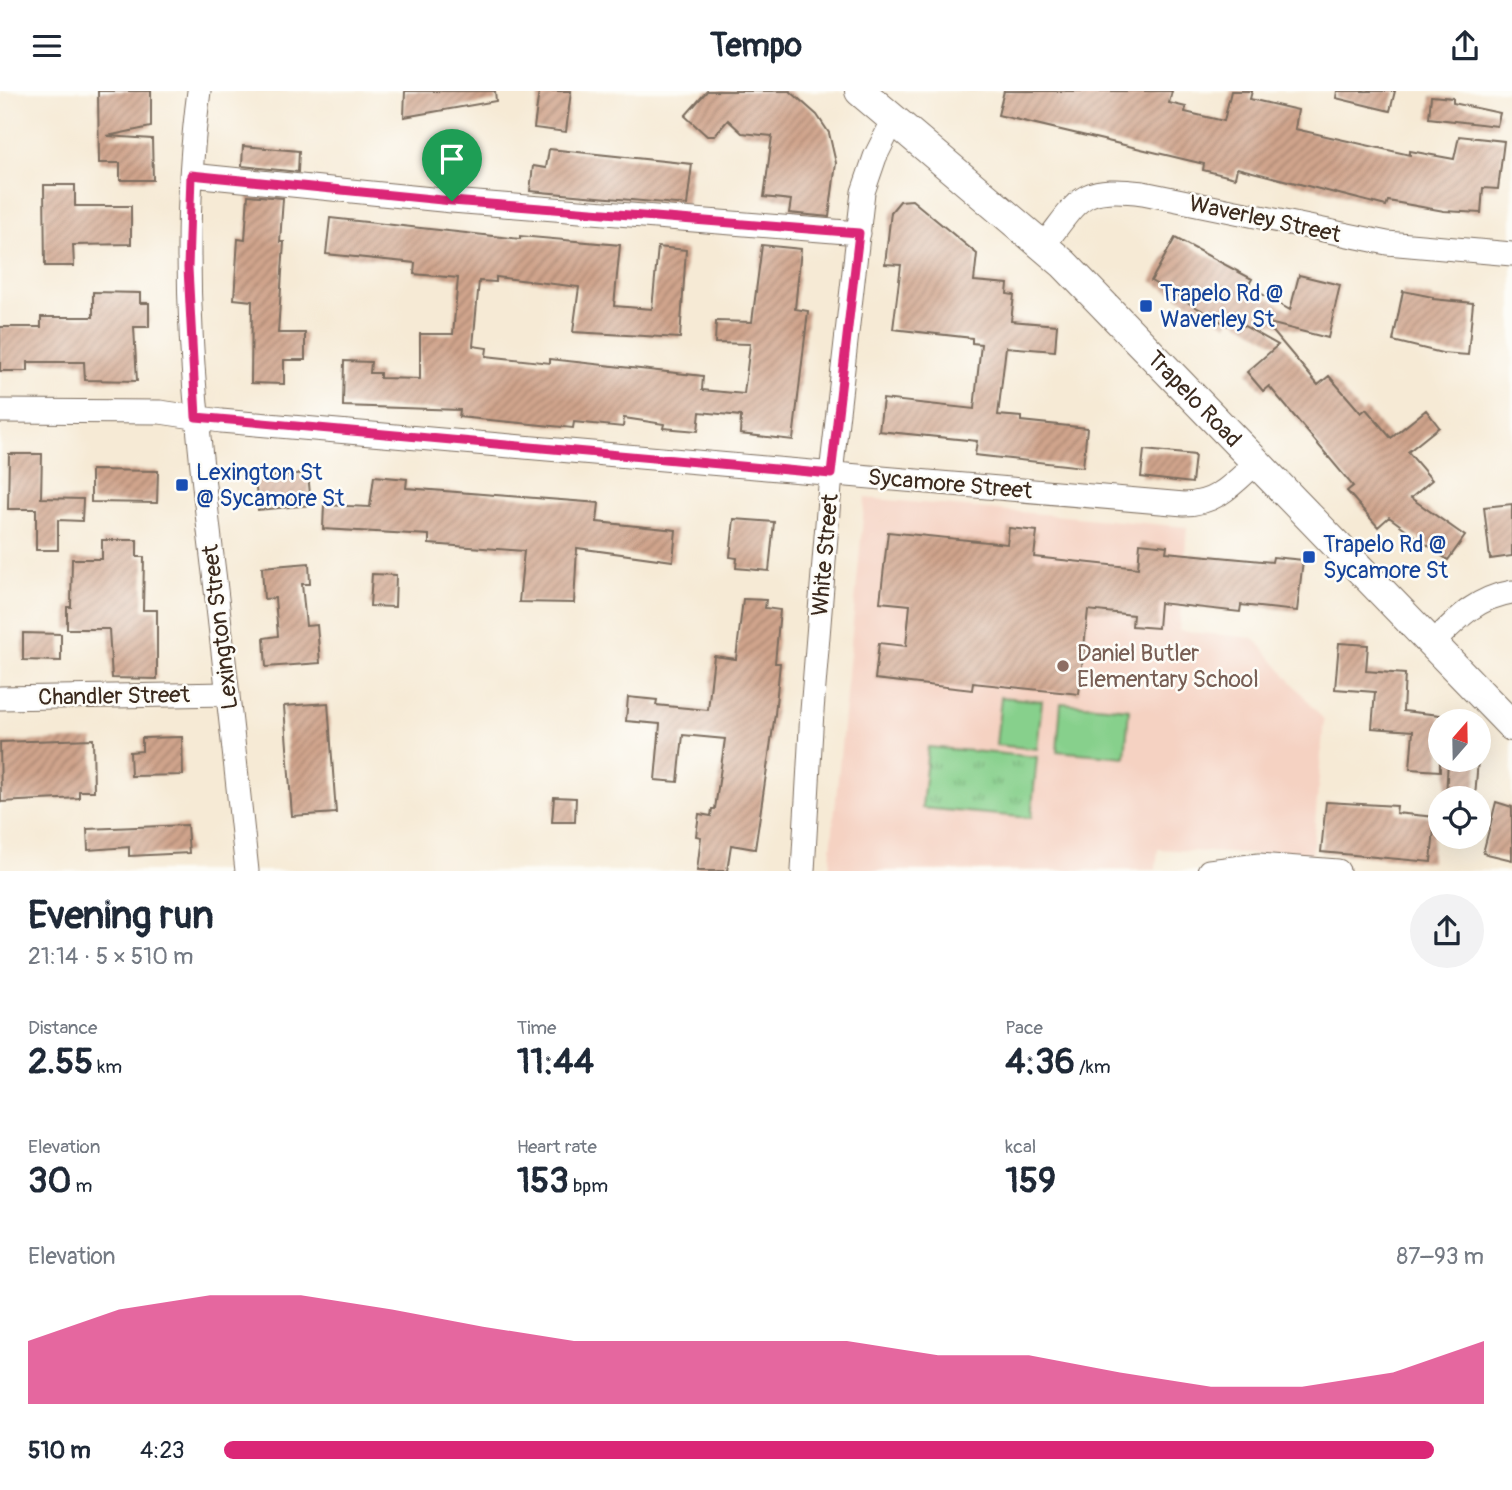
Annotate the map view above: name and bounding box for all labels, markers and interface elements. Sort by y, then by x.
text: Tempo [710,26,802,66]
icon: menu [28,27,66,65]
icon: share [1446,27,1484,65]
pin [422,129,482,201]
icon: arrive [433,140,471,178]
street label: Waverley Street [1187,189,1344,249]
place label: Trapelo Rd @ Waverley St [1160,279,1284,334]
marker: Trapelo Rd @ Waverley St [1138,298,1154,314]
street label: Trapelo Road [1141,344,1248,453]
place label: Lexington St @ Sycamore St [196,458,345,513]
street label: Sycamore Street [867,462,1034,506]
marker: Lexington St @ Sycamore St [174,477,190,493]
street label: White Street [805,492,845,617]
place label: Trapelo Rd @ Sycamore St [1323,530,1449,585]
street label: Lexington Street [195,542,245,711]
marker: Trapelo Rd @ Sycamore St [1301,549,1317,565]
place label: Daniel Butler Elementary School [1077,639,1259,694]
marker: Daniel Butler Elementary School [1055,658,1071,674]
street label: Chandler Street [38,680,191,712]
north arrow [1428,709,1491,772]
map controls [1428,709,1491,849]
button: locate [1428,786,1491,849]
text: Evening run [28,892,214,940]
button: share [1410,894,1484,968]
text: 21:14 · 5 × 510 m [28,942,193,971]
text: Distance [28,1016,97,1040]
text: Time [517,1016,556,1040]
text: Pace [1005,1016,1043,1040]
text: 2.55 [28,1040,93,1084]
text: 11:44 [517,1040,594,1084]
text: 4:36 [1005,1040,1075,1084]
text: km [93,1055,122,1079]
text: /km [1075,1055,1111,1079]
text: Elevation [28,1135,100,1159]
text: Heart rate [517,1135,597,1159]
text: kcal [1005,1135,1036,1159]
text: 30 [28,1159,71,1203]
text: 153 [517,1159,569,1203]
text: 159 [1005,1159,1056,1203]
text: m [71,1174,92,1198]
text: bpm [569,1174,608,1198]
text: Elevation [28,1242,116,1271]
text: 87–93 m [1397,1242,1484,1271]
text: 510 m [28,1436,91,1465]
text: 4:23 [140,1436,184,1465]

